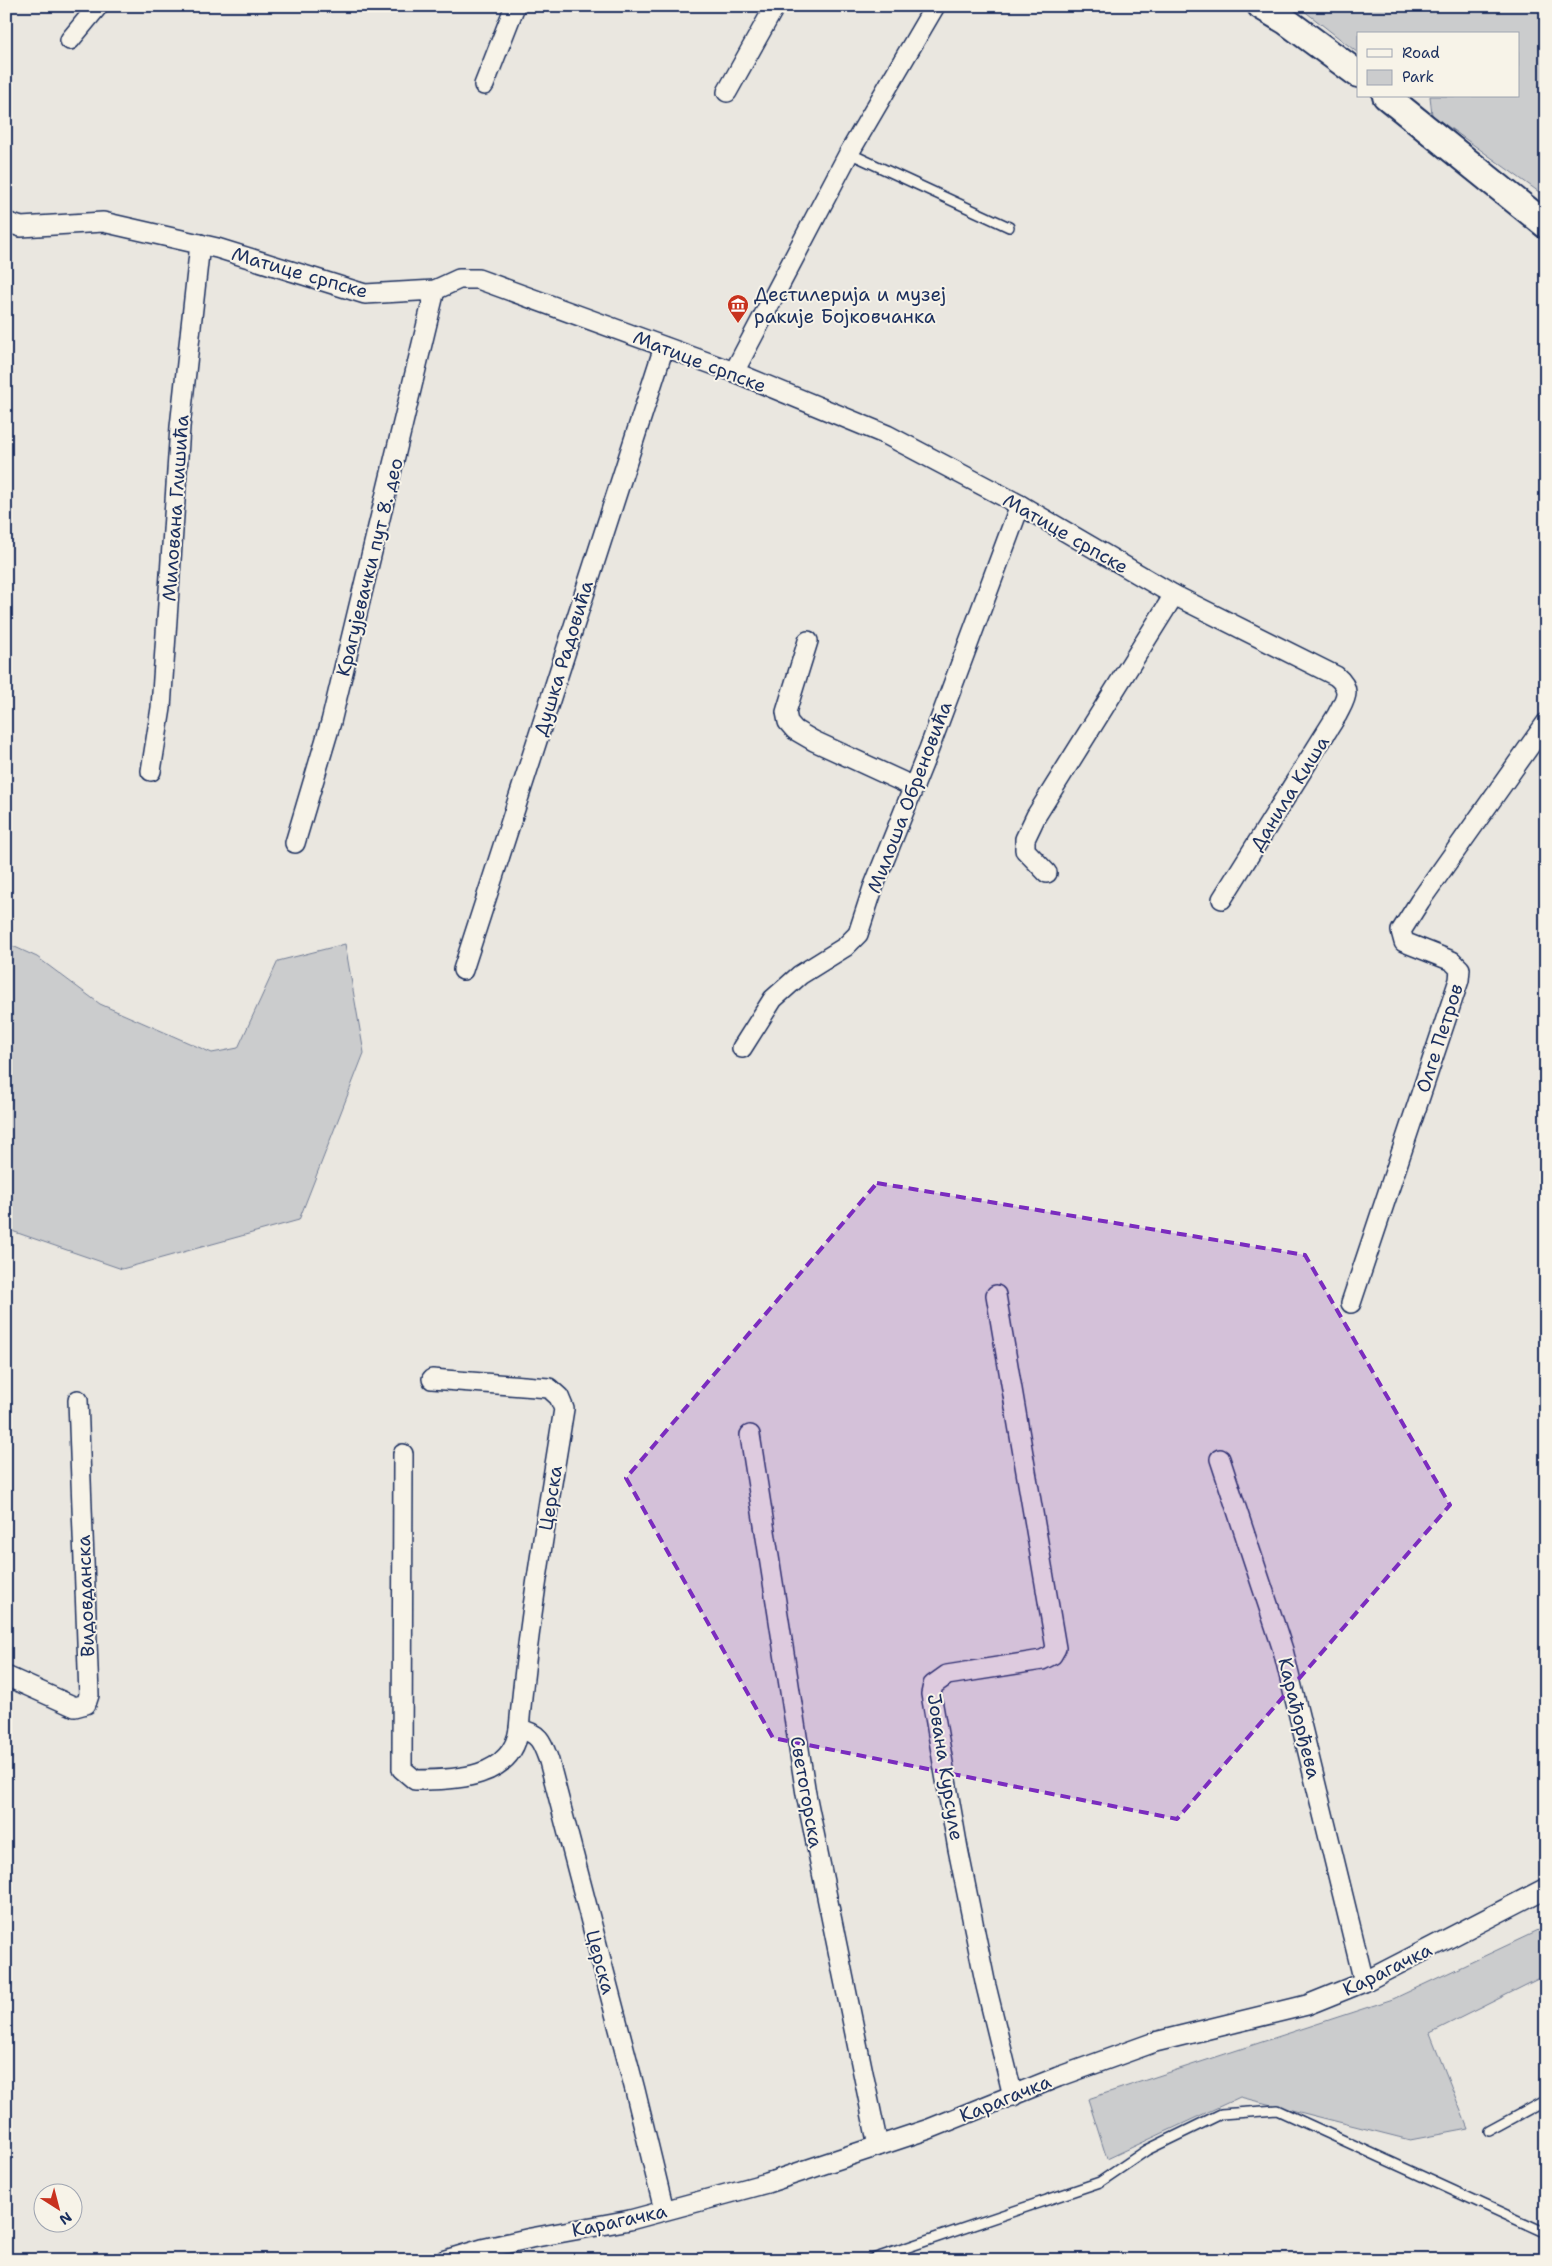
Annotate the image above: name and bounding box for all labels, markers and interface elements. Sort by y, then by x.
legend [1357,32,1520,98]
text: Road [1402,43,1440,63]
text: Park [1402,67,1434,87]
street label: Матице српске [229,241,371,304]
place label: Дестилерија и музеј ракије Бојковчанка [754,282,946,329]
museum icon: Дестилерија и музеј ракије Бојковчанка [726,293,750,324]
street label: Матице српске [630,325,770,398]
street label: Милована Глишића [157,414,195,602]
street label: Крагујевачки пут 8. део [330,455,409,679]
street label: Матице српске [999,487,1133,579]
street label: Душка Радовића [528,577,599,739]
street label: Милоша Обреновића [861,698,958,897]
street label: Данила Киша [1244,731,1335,855]
street label: Олге Петров [1410,980,1469,1096]
street label: Церска [533,1464,568,1532]
street label: Видовданска [71,1534,100,1657]
street label: Карађорђева [1272,1655,1327,1782]
street label: Јована Курсуле [922,1692,969,1842]
street label: Светогорска [784,1734,829,1850]
street label: Церска [580,1927,621,1997]
street label: Карагачка [1338,1937,1436,2002]
street label: Карагачка [956,2069,1055,2128]
north arrow [32,2184,82,2234]
street label: Карагачка [569,2198,669,2243]
text: N [56,2208,75,2229]

